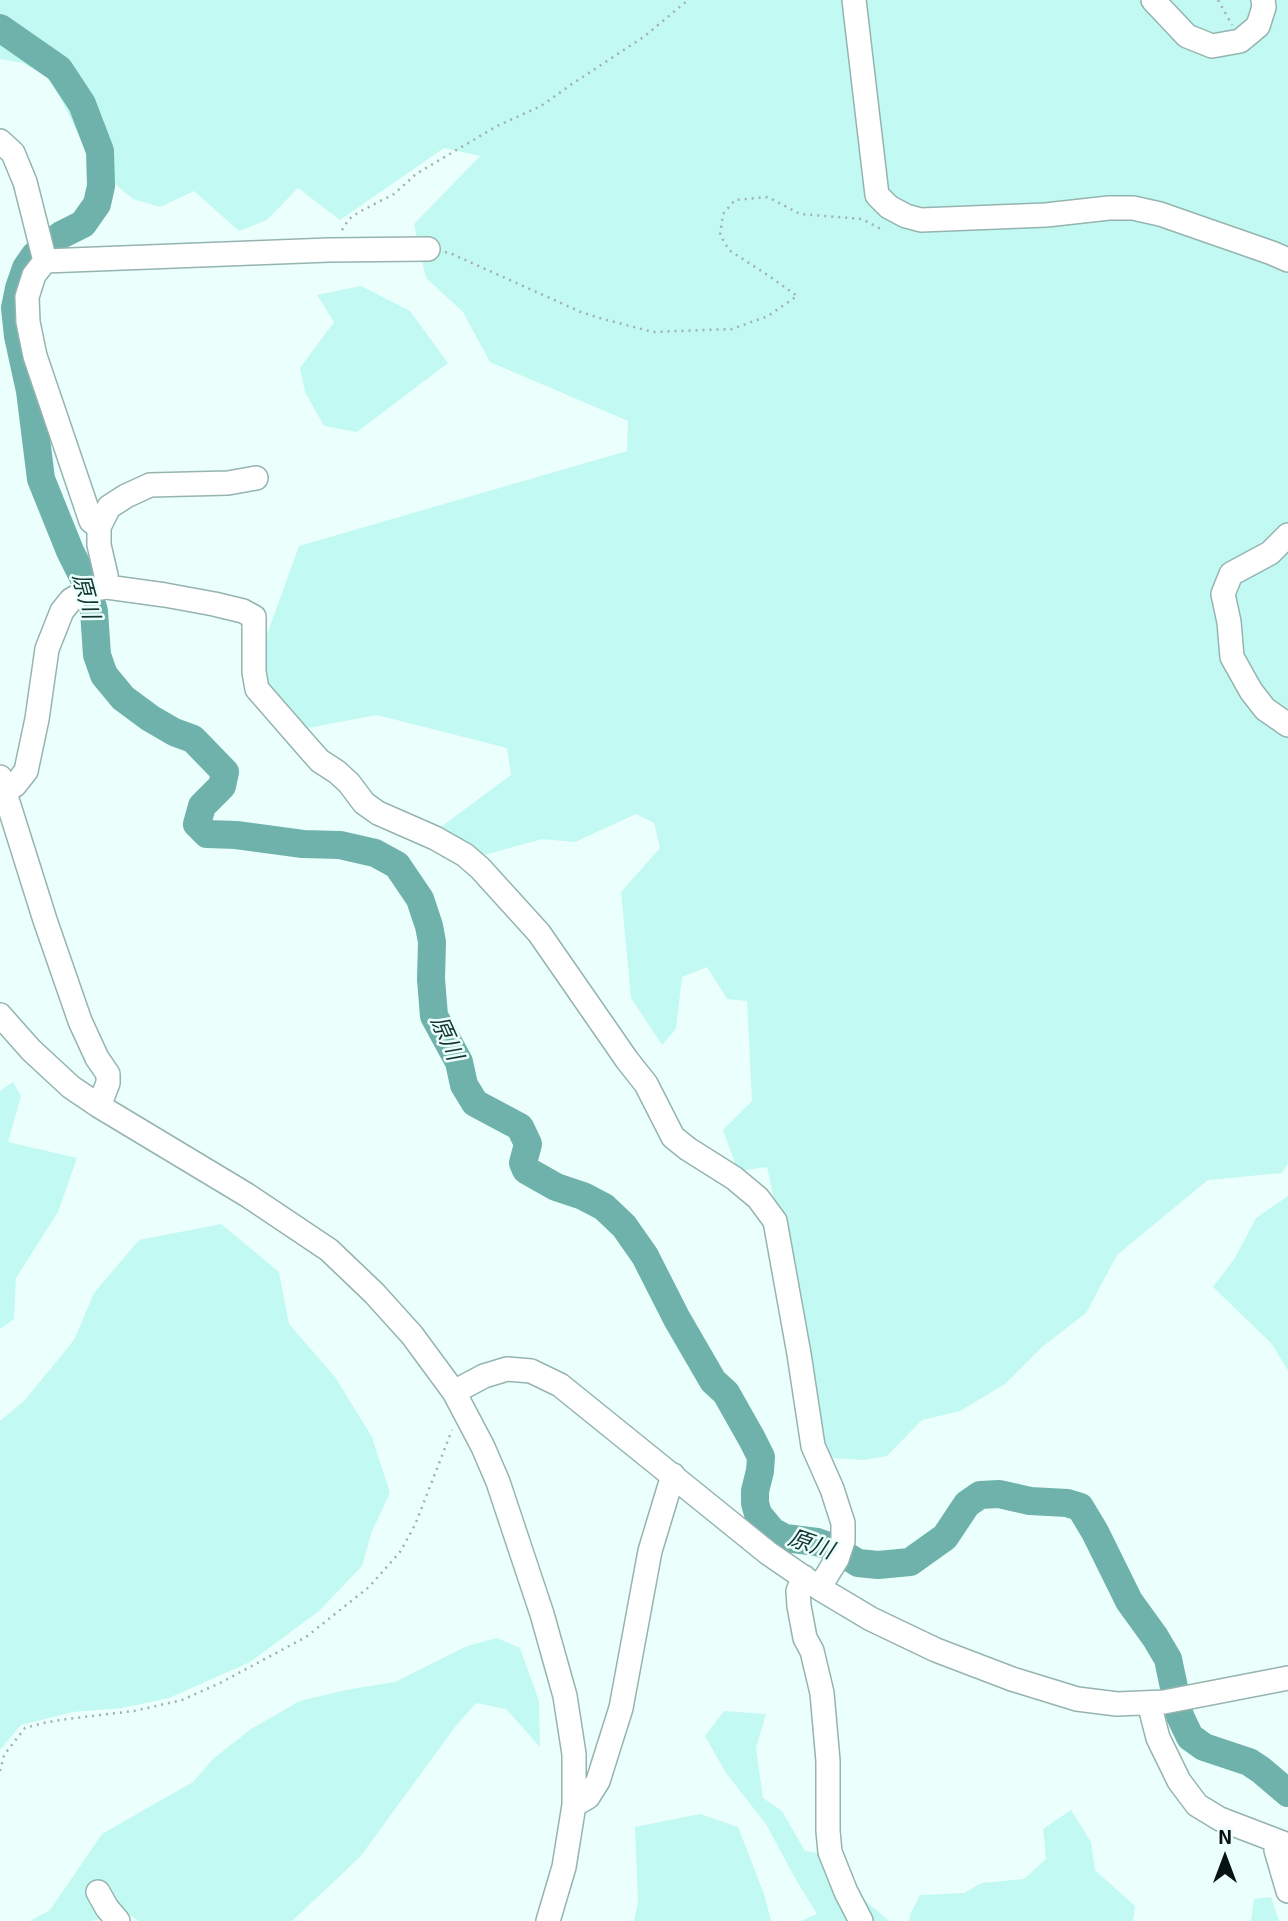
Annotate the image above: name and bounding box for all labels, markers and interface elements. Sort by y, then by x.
water label: 原川 [67,570,105,622]
water label: 原川 [425,1011,469,1065]
water label: 原川 [785,1523,837,1565]
north arrow [1190,1823,1260,1893]
text: N [1218,1825,1232,1848]

